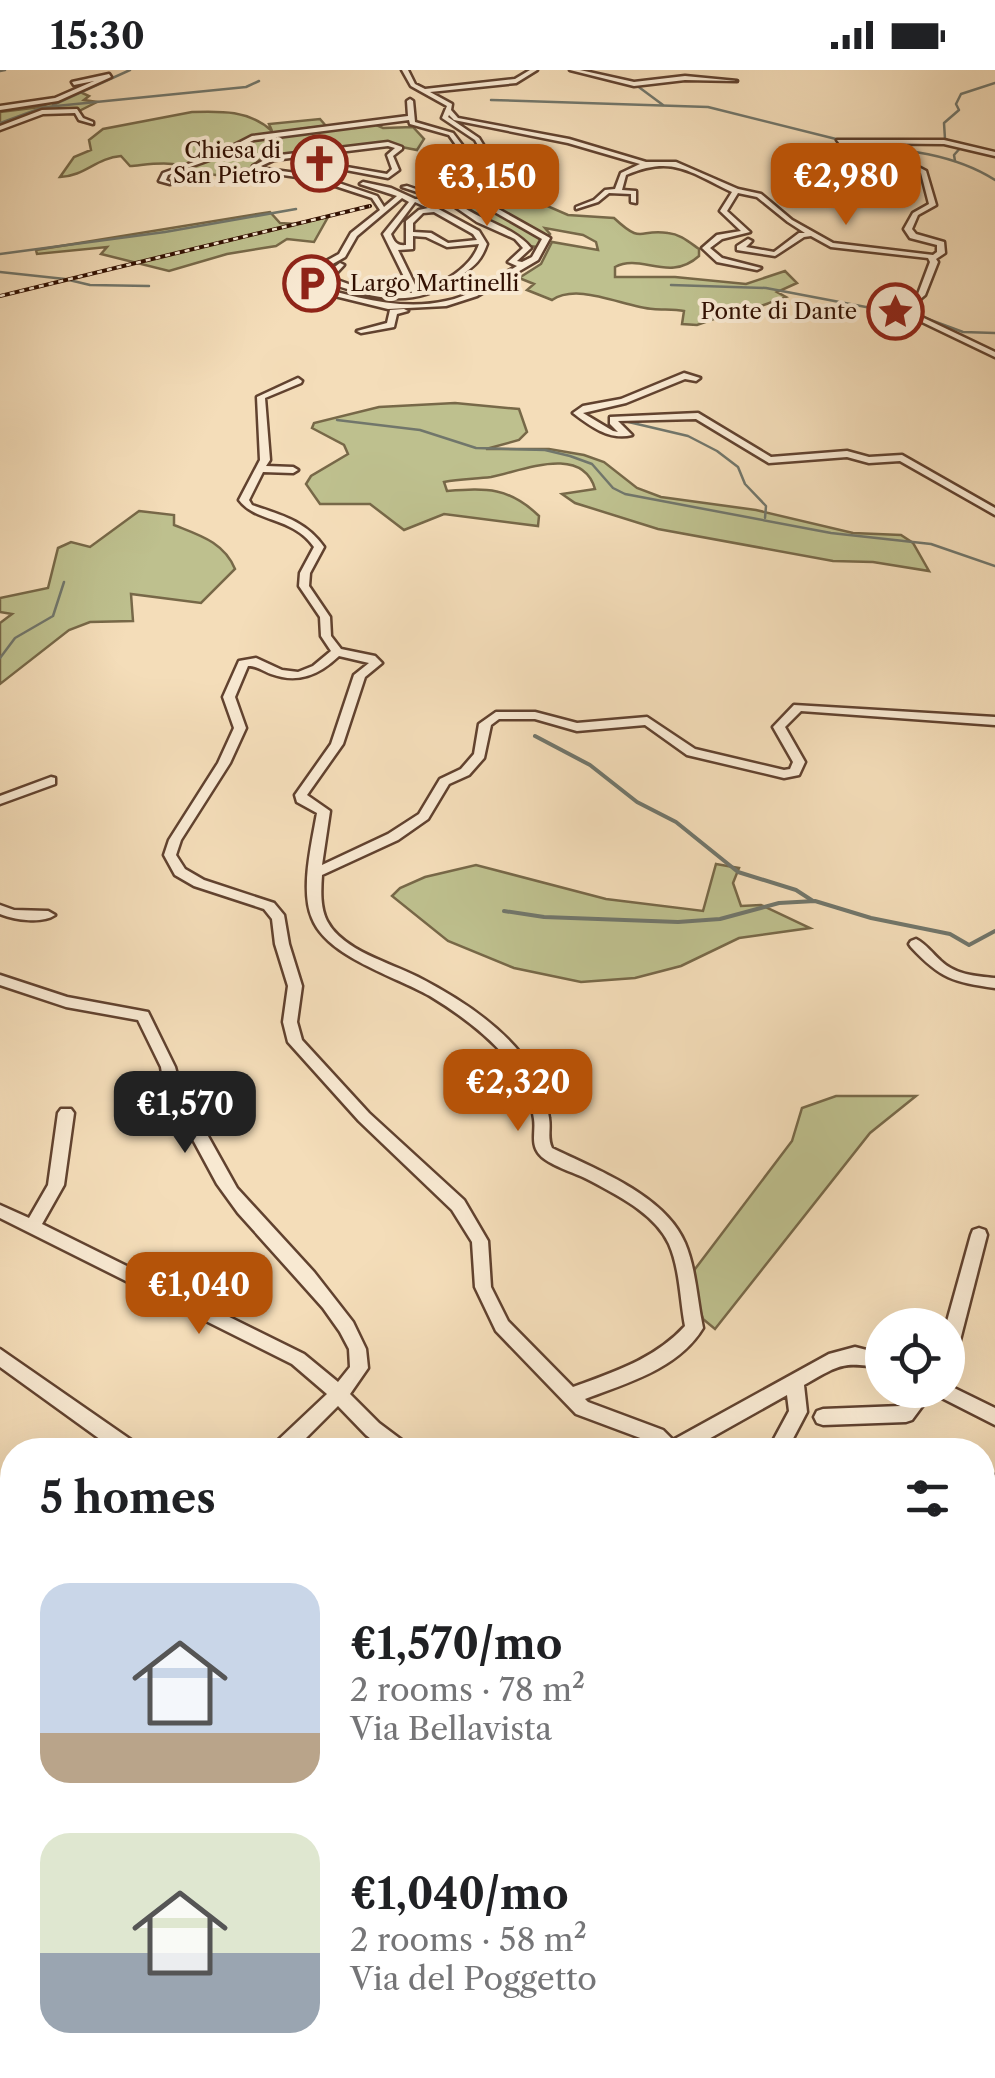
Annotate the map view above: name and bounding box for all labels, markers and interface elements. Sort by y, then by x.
text: 15:30 [50,12,145,59]
church icon: Chiesa di San Pietro [290,133,350,193]
place label: Chiesa di San Pietro [173,137,281,189]
pin: €2,980 [765,143,927,228]
pin: €3,150 [406,144,568,229]
text: €2,980 [793,156,899,195]
text: €3,150 [437,157,537,196]
parking icon: Largo Martinelli [281,253,341,313]
place label: Largo Martinelli [350,270,520,297]
place icon: Ponte di Dante [866,281,926,341]
place label: Ponte di Dante [701,298,857,325]
pin: €2,320 [437,1049,599,1134]
text: €2,320 [465,1062,571,1101]
pin: €1,570 [104,1071,266,1156]
text: €1,570 [136,1084,234,1123]
pin: €1,040 [118,1252,280,1337]
text: €1,040 [148,1265,250,1304]
map controls [865,1308,965,1408]
button: locate [865,1308,965,1408]
icon: filters [900,1471,955,1526]
text: 5 homes [40,1472,216,1524]
text: €1,570/mo [350,1618,563,1670]
icon: home [120,1623,240,1743]
text: 2 rooms · 78 m² [350,1670,585,1709]
text: Via Bellavista [350,1709,552,1748]
text: €1,040/mo [350,1868,569,1920]
icon: home [120,1873,240,1993]
text: 2 rooms · 58 m² [350,1920,587,1959]
text: Via del Poggetto [350,1959,597,1998]

